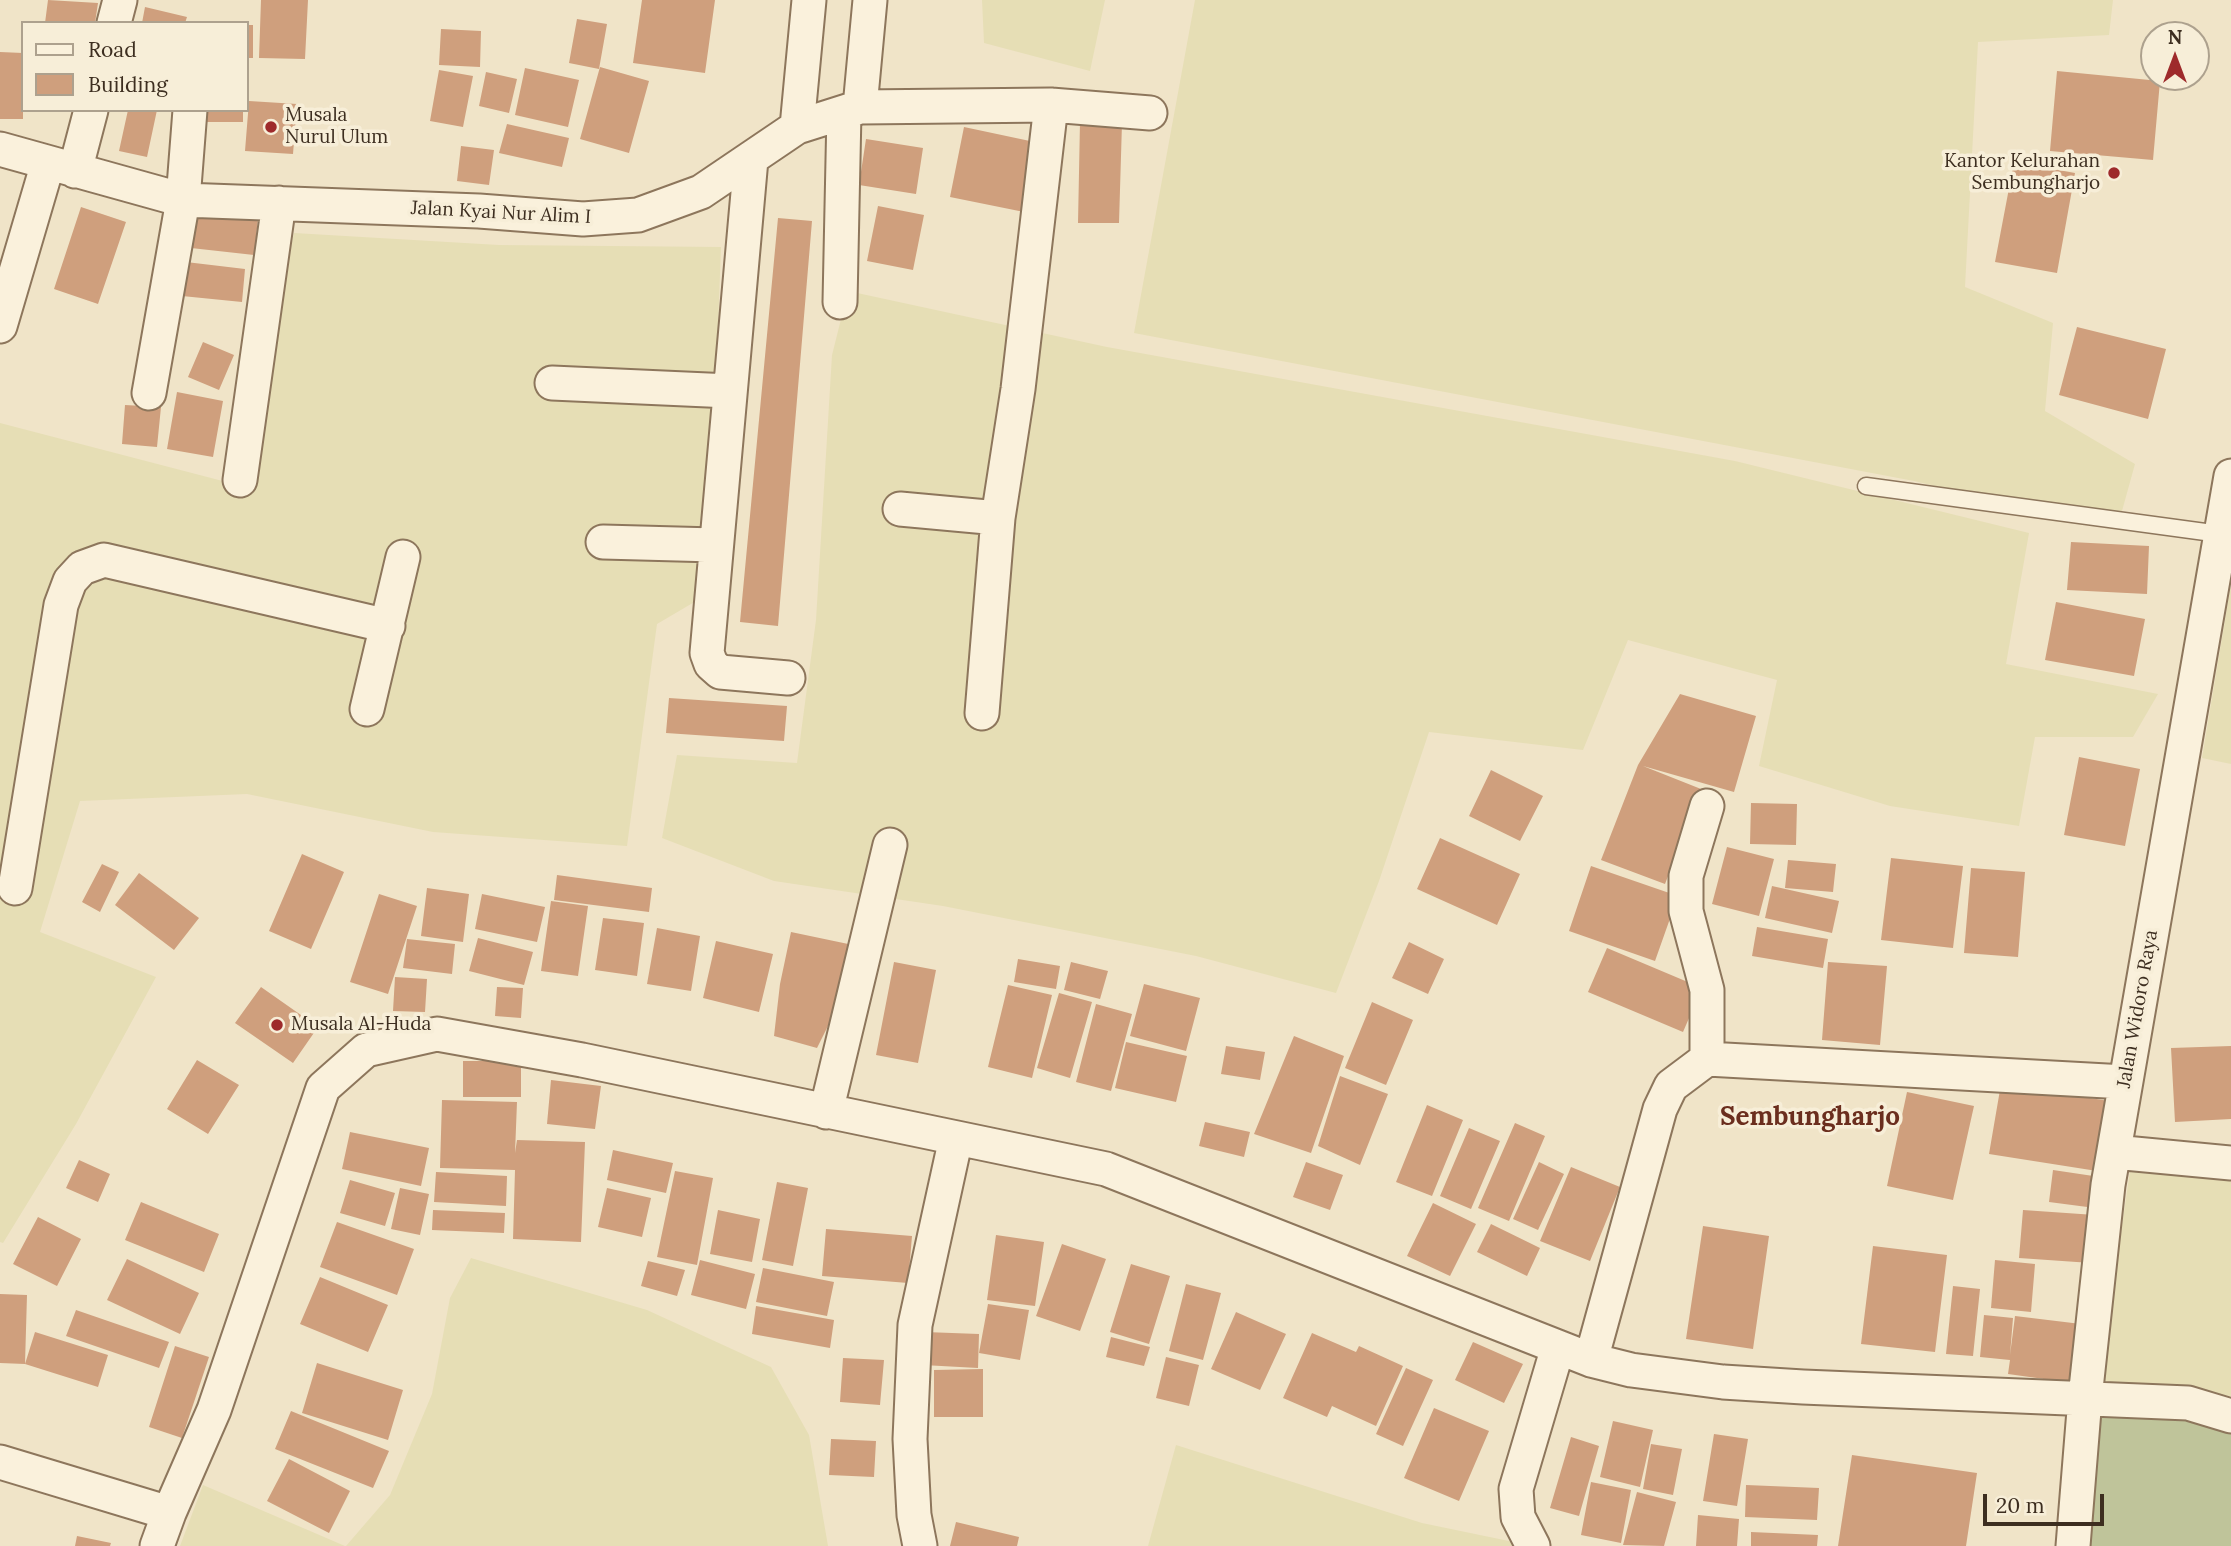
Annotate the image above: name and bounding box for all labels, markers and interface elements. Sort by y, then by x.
legend [21,21,248,112]
north arrow [2140,21,2210,91]
text: N [2168,25,2182,49]
text: Road [88,36,137,63]
text: Building [88,71,168,98]
place label: Musala Nurul Ulum [285,105,388,149]
marker: Musala Nurul Ulum [263,119,279,135]
place label: Kantor Kelurahan Sembungharjo [1944,151,2100,195]
marker: Kantor Kelurahan Sembungharjo [2106,165,2122,181]
street label: Jalan Kyai Nur Alim I [410,197,592,229]
street label: Jalan Widoro Raya [2113,928,2163,1090]
place label: Musala Al-Huda [291,1014,431,1036]
marker: Musala Al-Huda [269,1017,285,1033]
district label: Sembungharjo [1720,1102,1900,1134]
scale bar [1986,1480,2107,1524]
text: 20 m [1996,1492,2045,1519]

